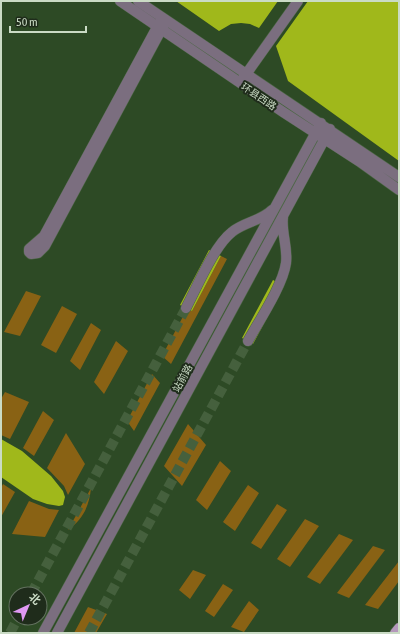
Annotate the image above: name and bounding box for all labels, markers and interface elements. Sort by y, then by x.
scale bar [10,8,86,34]
text: 50 m [16,15,38,29]
street label: 环县西路 [239,81,278,112]
street label: 站前路 [171,362,194,394]
north arrow [8,586,48,626]
text: 北 [27,591,43,607]

